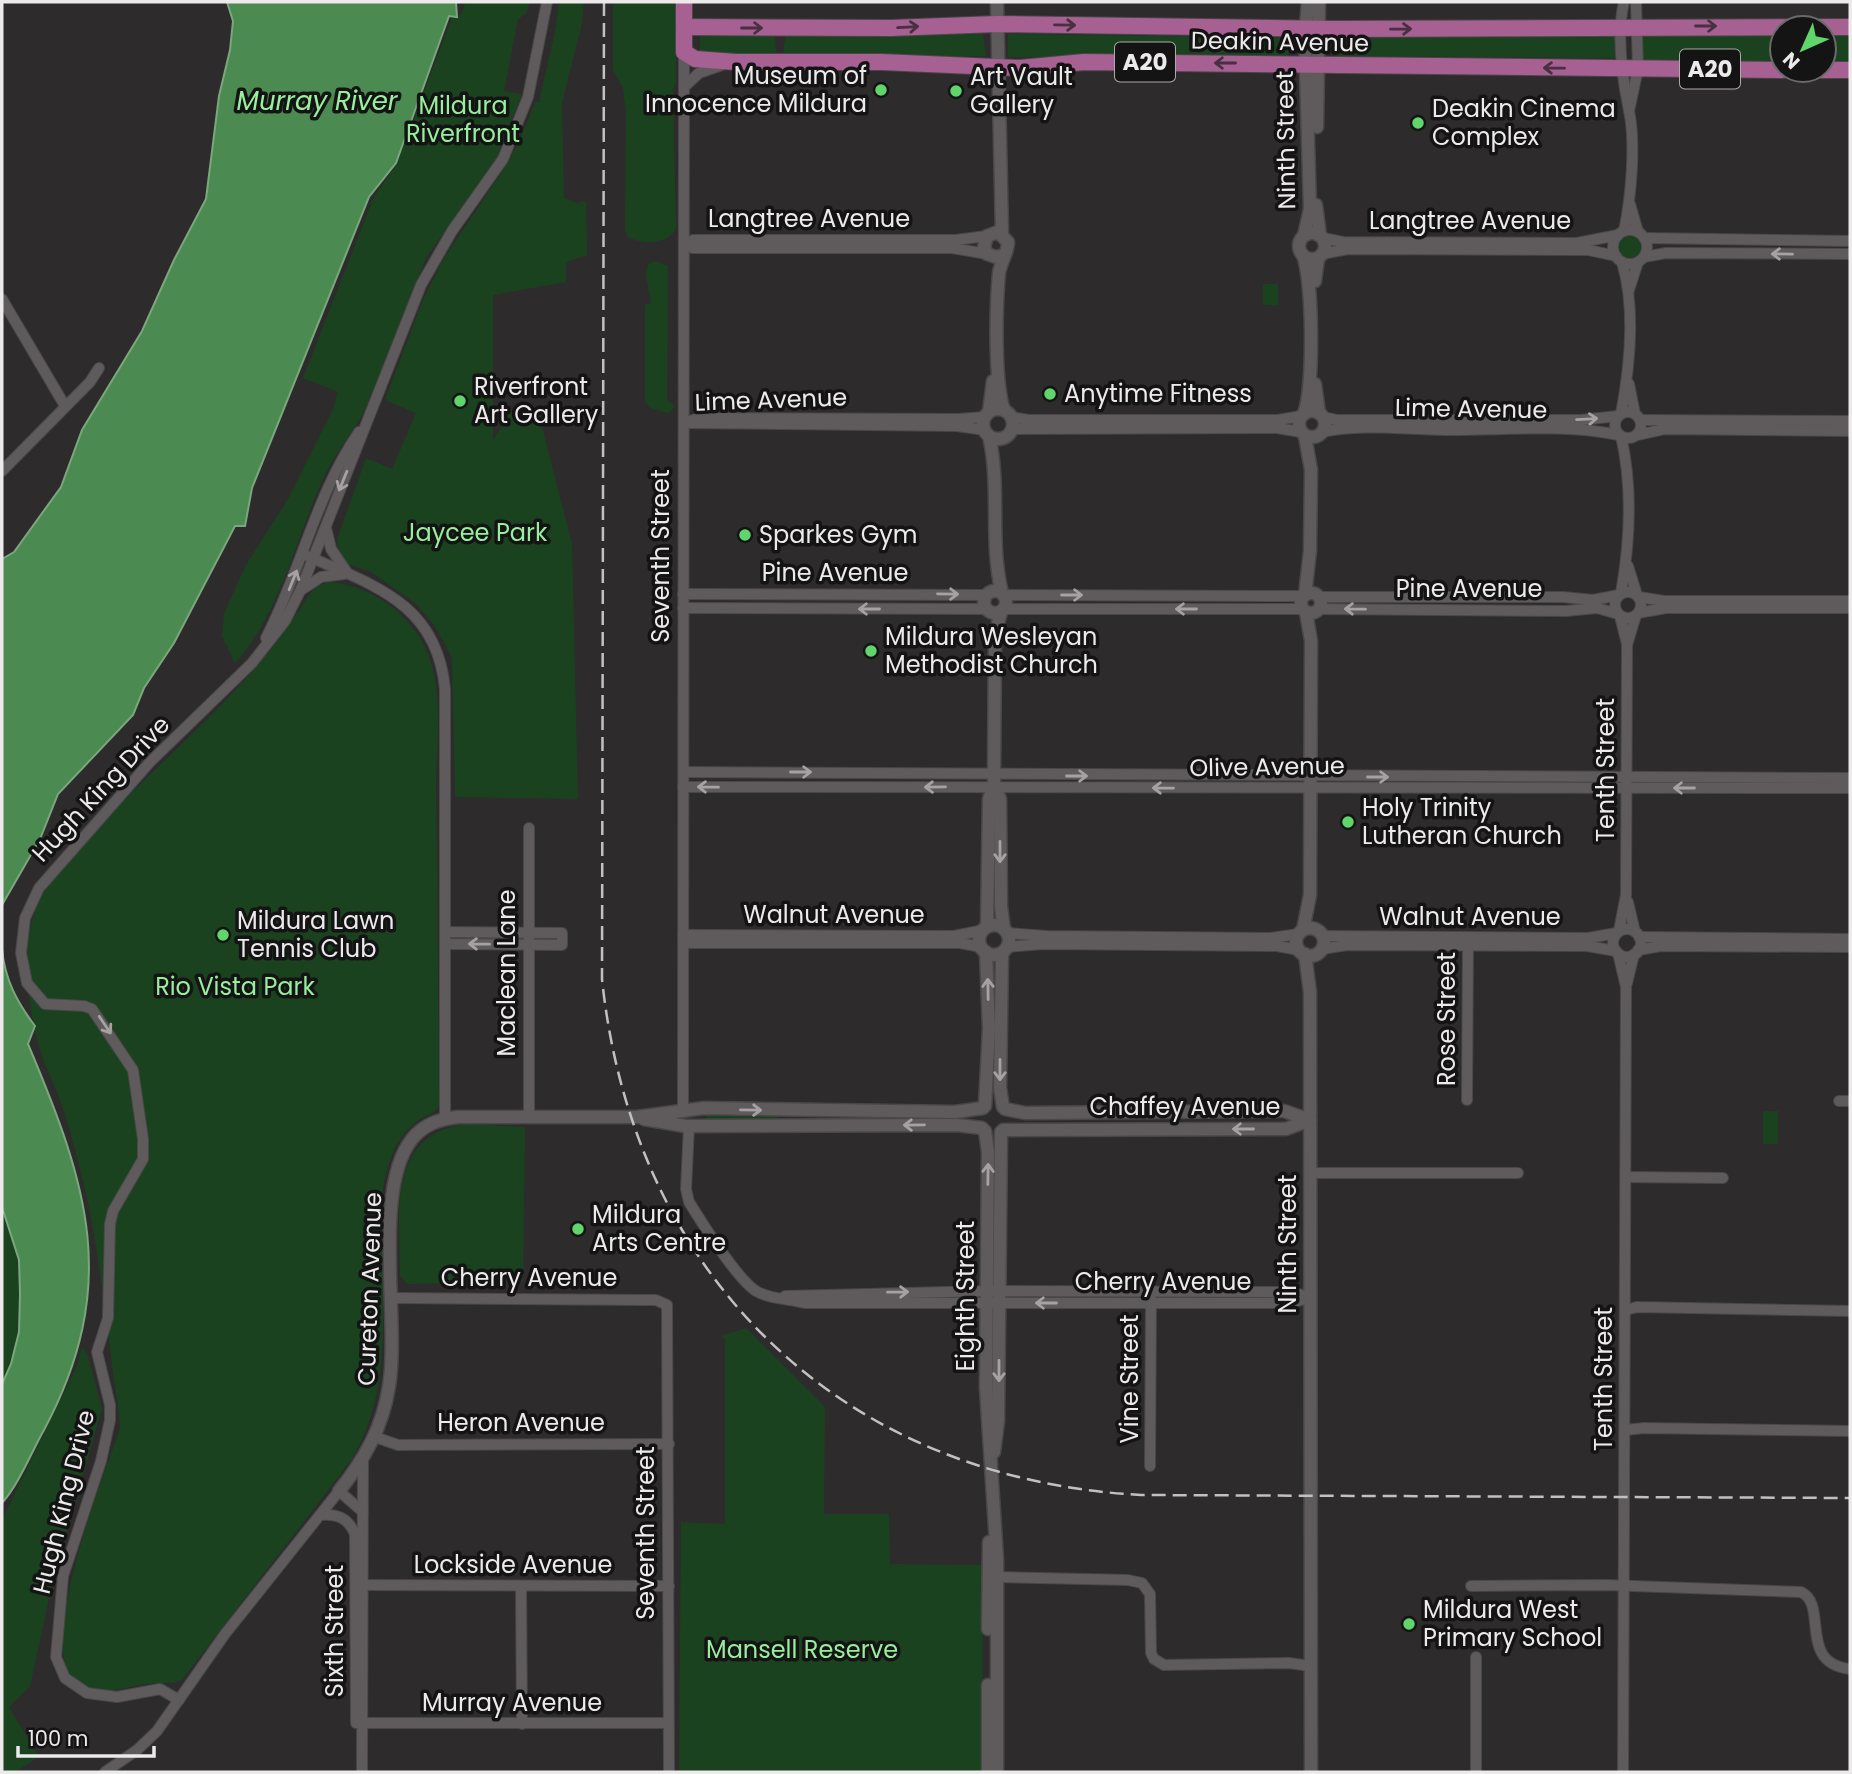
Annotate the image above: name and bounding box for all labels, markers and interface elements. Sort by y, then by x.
north arrow [1768,14,1838,84]
one-way arrow [1053,18,1076,32]
one-way arrow [1694,20,1717,33]
one-way arrow [740,21,763,35]
one-way arrow [897,21,920,34]
one-way arrow [1389,22,1412,36]
street label: Deakin Avenue [1191,23,1369,60]
road number: A20 [1115,43,1175,82]
text: N [1777,46,1806,75]
road number: A20 [1680,50,1740,88]
one-way arrow [1213,56,1236,70]
place label: Museum of Innocence Mildura [645,59,867,120]
place label: Art Vault Gallery [970,60,1073,121]
one-way arrow [1543,61,1566,75]
street label: Ninth Street [1268,70,1303,210]
marker: Museum of Innocence Mildura [873,82,889,98]
water label: Murray River [237,83,399,119]
marker: Art Vault Gallery [948,83,964,99]
park label: Mildura Riverfront [406,89,520,150]
place label: Deakin Cinema Complex [1432,92,1616,153]
marker: Deakin Cinema Complex [1410,115,1426,131]
street label: Langtree Avenue [708,202,910,235]
street label: Langtree Avenue [1369,204,1571,237]
one-way arrow [1771,247,1794,261]
place label: Riverfront Art Gallery [474,370,599,431]
place label: Anytime Fitness [1064,377,1252,410]
street label: Lime Avenue [694,380,848,419]
marker: Anytime Fitness [1042,386,1058,402]
street label: Lime Avenue [1395,391,1547,426]
marker: Riverfront Art Gallery [452,393,468,409]
one-way arrow [1575,413,1598,426]
street label: Seventh Street [644,469,677,643]
one-way arrow [336,470,349,491]
park label: Jaycee Park [403,516,548,549]
place label: Sparkes Gym [759,518,918,551]
marker: Sparkes Gym [737,527,753,543]
street label: Pine Avenue [762,556,908,589]
one-way arrow [287,569,300,591]
street label: Pine Avenue [1396,572,1542,605]
one-way arrow [936,587,959,601]
one-way arrow [1060,588,1083,602]
one-way arrow [858,602,881,616]
one-way arrow [1175,602,1198,616]
one-way arrow [1344,603,1367,616]
place label: Mildura Wesleyan Methodist Church [885,620,1098,681]
marker: Mildura Wesleyan Methodist Church [863,643,879,659]
street label: Tenth Street [1589,698,1622,842]
street label: Hugh King Drive [24,709,177,869]
street label: Olive Avenue [1189,749,1345,784]
one-way arrow [789,766,812,779]
one-way arrow [1065,769,1088,783]
one-way arrow [1366,770,1389,783]
one-way arrow [696,780,719,794]
one-way arrow [924,780,947,794]
one-way arrow [1673,781,1696,795]
one-way arrow [1151,782,1174,795]
place label: Holy Trinity Lutheran Church [1362,791,1562,852]
marker: Holy Trinity Lutheran Church [1340,814,1356,830]
one-way arrow [993,840,1007,863]
street label: Maclean Lane [490,889,523,1057]
street label: Walnut Avenue [743,898,925,931]
street label: Walnut Avenue [1379,900,1561,933]
place label: Mildura Lawn Tennis Club [237,904,394,965]
marker: Mildura Lawn Tennis Club [215,927,231,943]
one-way arrow [468,937,491,951]
street label: Rose Street [1430,952,1463,1086]
park label: Rio Vista Park [155,970,315,1003]
one-way arrow [981,978,995,1001]
one-way arrow [98,1015,112,1034]
one-way arrow [993,1058,1007,1081]
street label: Chaffey Avenue [1090,1090,1280,1123]
one-way arrow [739,1103,762,1116]
one-way arrow [903,1118,926,1132]
one-way arrow [1232,1122,1255,1135]
one-way arrow [981,1162,995,1185]
street label: Ninth Street [1271,1175,1304,1313]
street label: Cureton Avenue [350,1192,389,1386]
place label: Mildura Arts Centre [592,1198,726,1259]
marker: Mildura Arts Centre [570,1221,586,1237]
street label: Eighth Street [949,1221,982,1371]
street label: Cherry Avenue [441,1261,617,1294]
street label: Cherry Avenue [1075,1265,1251,1298]
one-way arrow [886,1285,909,1299]
one-way arrow [1034,1296,1057,1310]
street label: Tenth Street [1587,1307,1620,1451]
street label: Vine Street [1113,1314,1146,1444]
one-way arrow [992,1360,1006,1383]
street label: Hugh King Drive [25,1406,102,1597]
street label: Heron Avenue [437,1406,605,1439]
street label: Seventh Street [629,1446,662,1620]
street label: Lockside Avenue [414,1548,612,1581]
street label: Sixth Street [318,1565,351,1697]
place label: Mildura West Primary School [1423,1593,1602,1654]
marker: Mildura West Primary School [1401,1616,1417,1632]
park label: Mansell Reserve [706,1633,898,1666]
street label: Murray Avenue [422,1686,602,1719]
scale bar [18,1714,154,1758]
text: 100 m [28,1724,88,1753]

